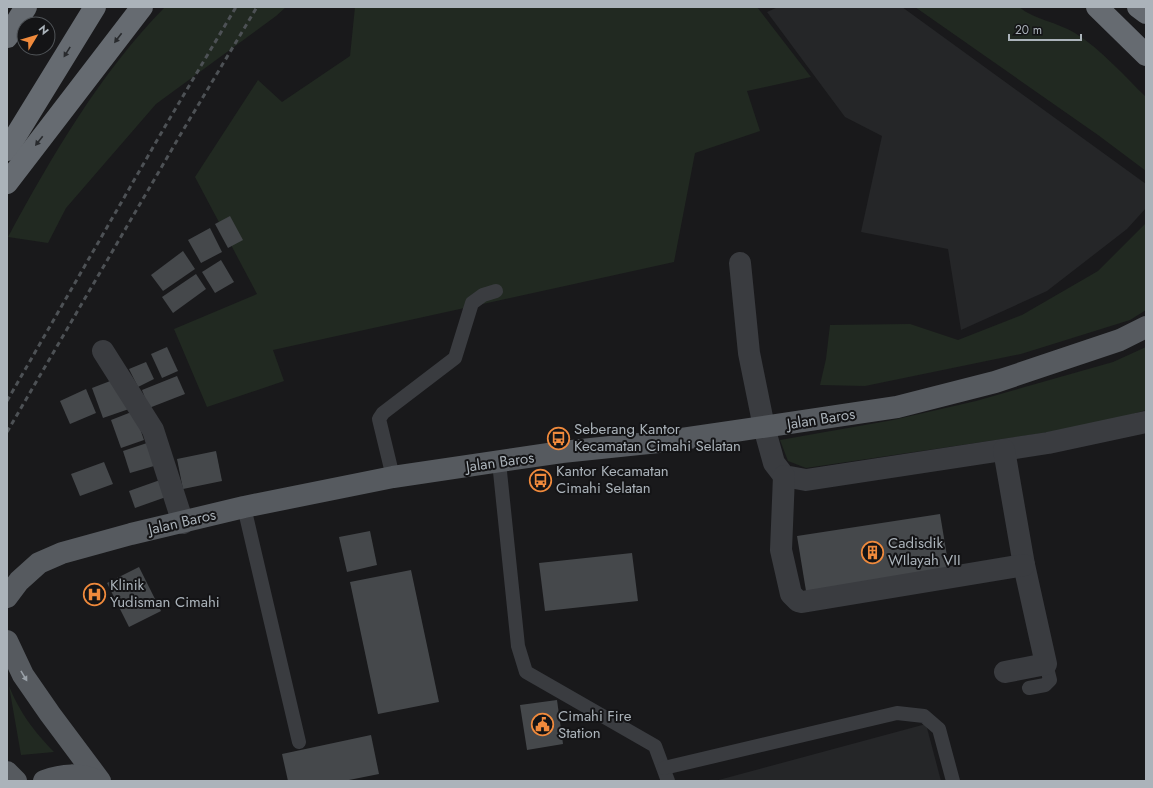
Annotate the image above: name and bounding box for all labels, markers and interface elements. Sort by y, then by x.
north arrow [16,16,56,56]
scale bar [1009,16,1081,42]
text: N [35,21,53,38]
text: 20 m [1015,21,1042,39]
one-way arrow [114,33,123,44]
one-way arrow [64,46,71,58]
one-way arrow [35,136,44,147]
street label: Jalan Baros [783,403,857,436]
place label: Seberang Kantor Kecamatan Cimahi Selatan [574,418,741,457]
bus stop icon: Seberang Kantor Kecamatan Cimahi Selatan [545,425,571,451]
street label: Jalan Baros [463,446,536,478]
place label: Kantor Kecamatan Cimahi Selatan [556,460,669,499]
bus stop icon: Kantor Kecamatan Cimahi Selatan [527,467,553,493]
street label: Jalan Baros [144,504,218,541]
place label: Cadisdik WIlayah VII [888,532,961,571]
building icon: Cadisdik WIlayah VII [860,539,886,565]
place label: Klinik Yudisman Cimahi [110,574,220,613]
hospital icon: Klinik Yudisman Cimahi [81,581,107,607]
one-way arrow [21,670,28,682]
place label: Cimahi Fire Station [558,705,632,744]
public building icon: Cimahi Fire Station [529,712,555,738]

